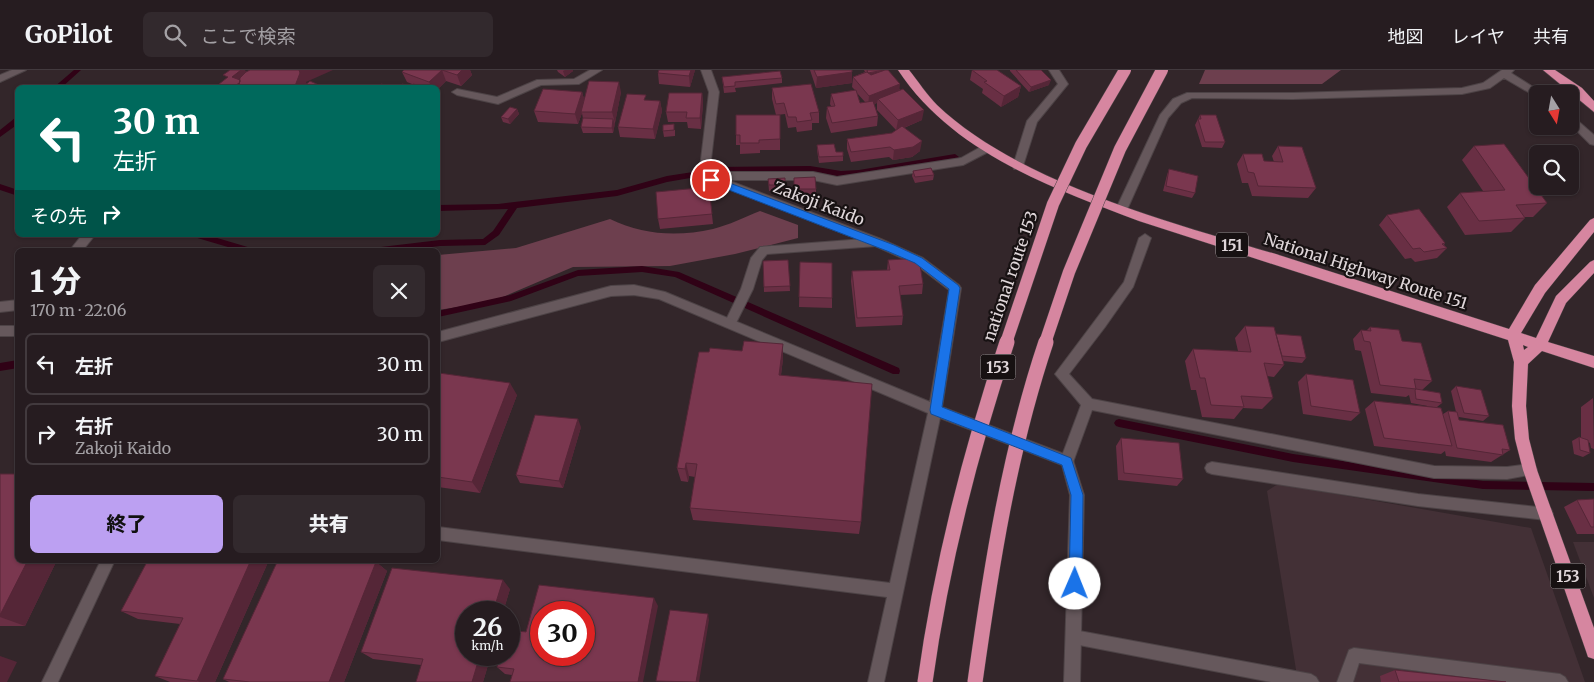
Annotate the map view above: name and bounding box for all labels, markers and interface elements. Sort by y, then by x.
search box [143,12,493,57]
text: GoPilot [25,19,113,50]
icon: search [161,21,189,49]
text: ここで検索 [201,24,296,48]
text: 地図 [1388,25,1424,48]
text: レイヤ [1452,25,1505,48]
text: 共有 [1533,25,1569,48]
north arrow [1529,85,1579,135]
map controls [1529,85,1579,195]
text: 30 m [113,100,199,144]
icon: left [30,105,95,170]
button: search [1529,145,1579,195]
text: 左折 [113,147,157,175]
pin [690,159,732,201]
icon: arrive [697,166,725,194]
street label: Zakoji Kaido [771,176,867,230]
icon: right [97,200,125,228]
text: その先 [30,204,87,228]
street label: national route 153 [978,208,1042,344]
street label: National Highway Route 151 [1262,229,1470,313]
road number: 151 [1216,232,1248,258]
text: 1 分 [30,262,81,300]
button: close [373,265,425,317]
text: 170 m · 22:06 [30,300,126,320]
icon: left [32,350,60,378]
text: 30 m [377,352,423,376]
text: 左折 [75,354,113,378]
road number: 153 [980,354,1016,380]
text: 右折 [75,414,113,438]
icon: right [32,420,60,448]
text: 30 m [377,422,423,446]
text: Zakoji Kaido [75,438,171,458]
button: 終了 [30,495,223,553]
button: 共有 [233,495,425,553]
position arrow [1048,557,1100,609]
road number: 153 [1550,564,1586,588]
speed limit sign: 30 [530,601,595,666]
text: 26 [473,611,502,643]
text: km/h [472,638,503,653]

